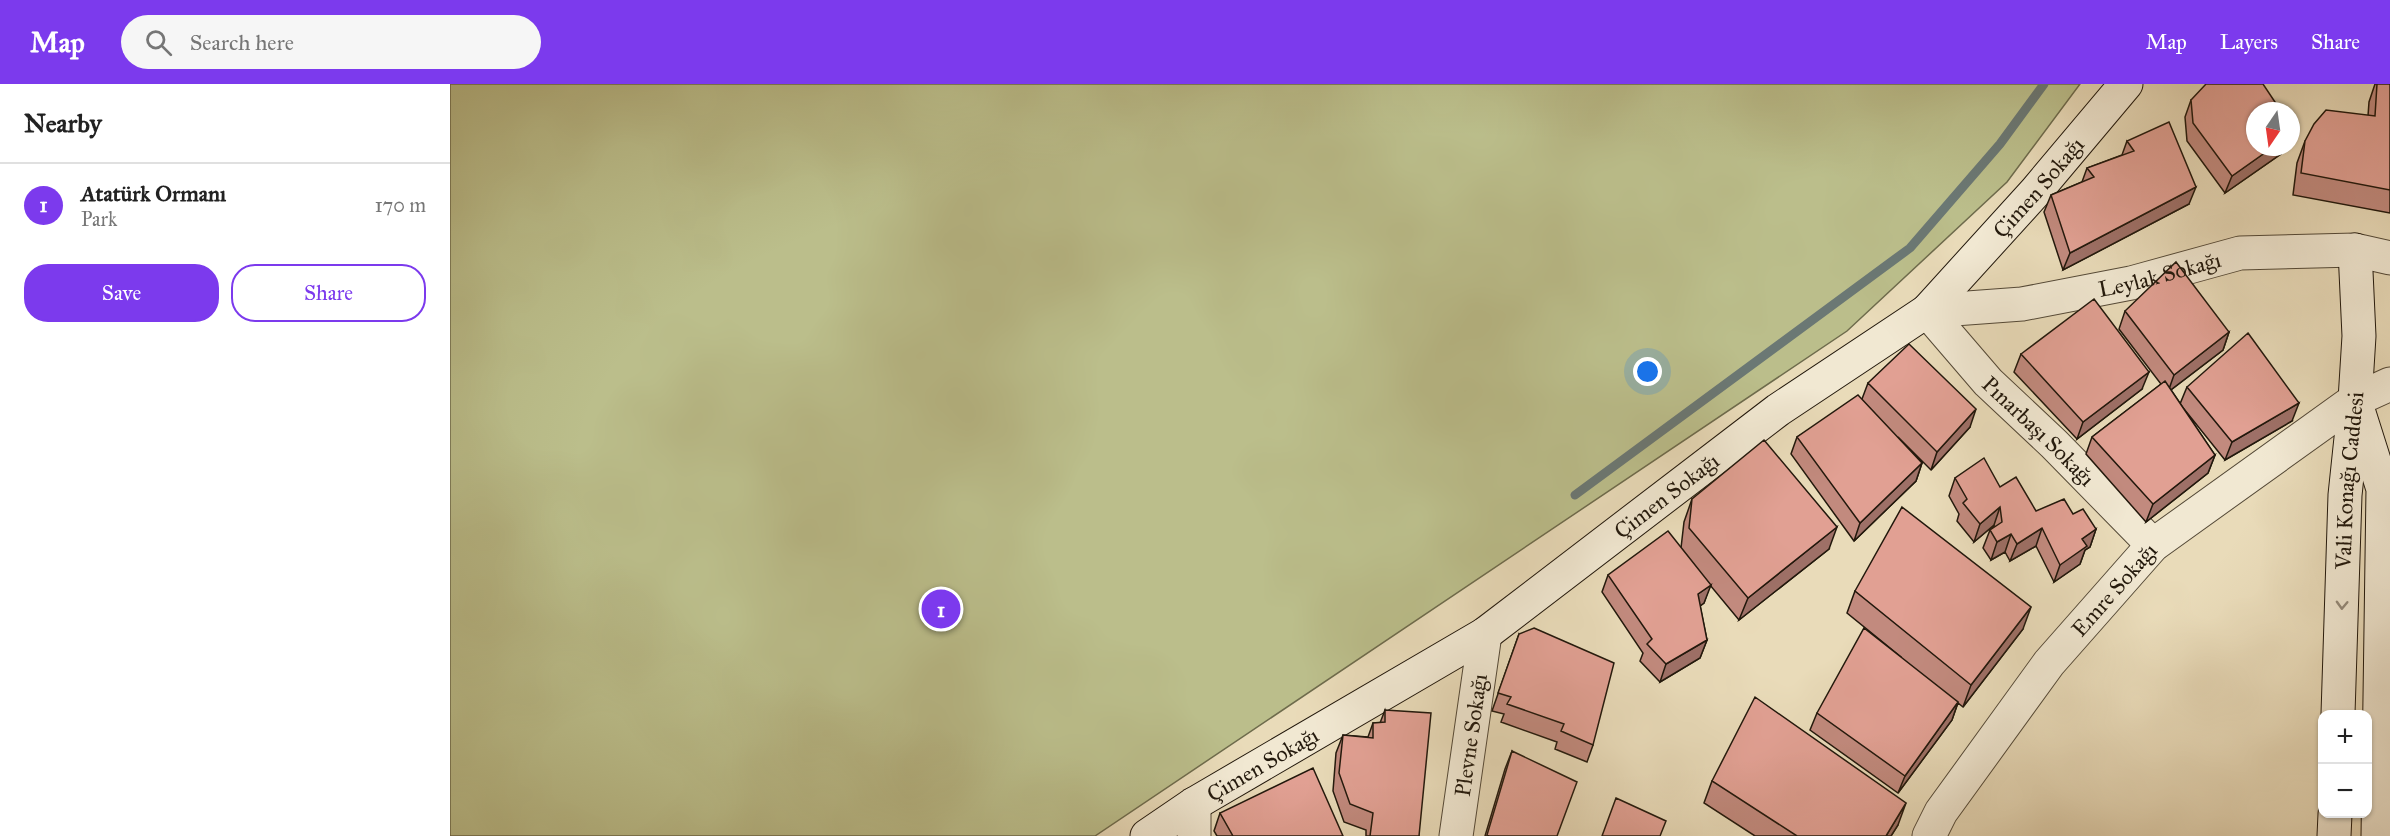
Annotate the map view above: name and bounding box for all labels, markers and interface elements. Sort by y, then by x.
search box [121,15,541,69]
text: Map [30,25,85,60]
icon: search [142,26,175,59]
text: Search here [190,29,294,56]
text: Map [2146,29,2187,55]
text: Layers [2220,29,2278,55]
text: Share [2311,29,2360,55]
north arrow [2246,102,2300,156]
text: Nearby [24,107,102,139]
street label: Çimen Sokağı [1987,131,2089,243]
text: Atatürk Ormanı [81,180,226,207]
text: 1 [40,193,47,217]
text: 170 m [375,193,426,217]
text: Park [81,207,117,231]
street label: Leylak Sokağı [2096,245,2224,302]
button: Save [24,264,219,322]
button: Share [231,264,426,322]
your location [1633,357,1662,386]
street label: Pınarbaşı Sokağı [1977,370,2101,491]
street label: Vali Konağı Caddesi [2329,391,2369,571]
street label: Çimen Sokağı [1608,447,1724,544]
street label: Emre Sokağı [2065,537,2162,642]
pin: 1 [922,586,960,632]
one-way arrow [2335,600,2348,609]
street label: Plevne Sokağı [1448,672,1493,798]
map controls [2318,710,2372,818]
button: + [2318,710,2372,764]
street label: Çimen Sokağı [1202,721,1323,807]
button: − [2318,764,2372,818]

